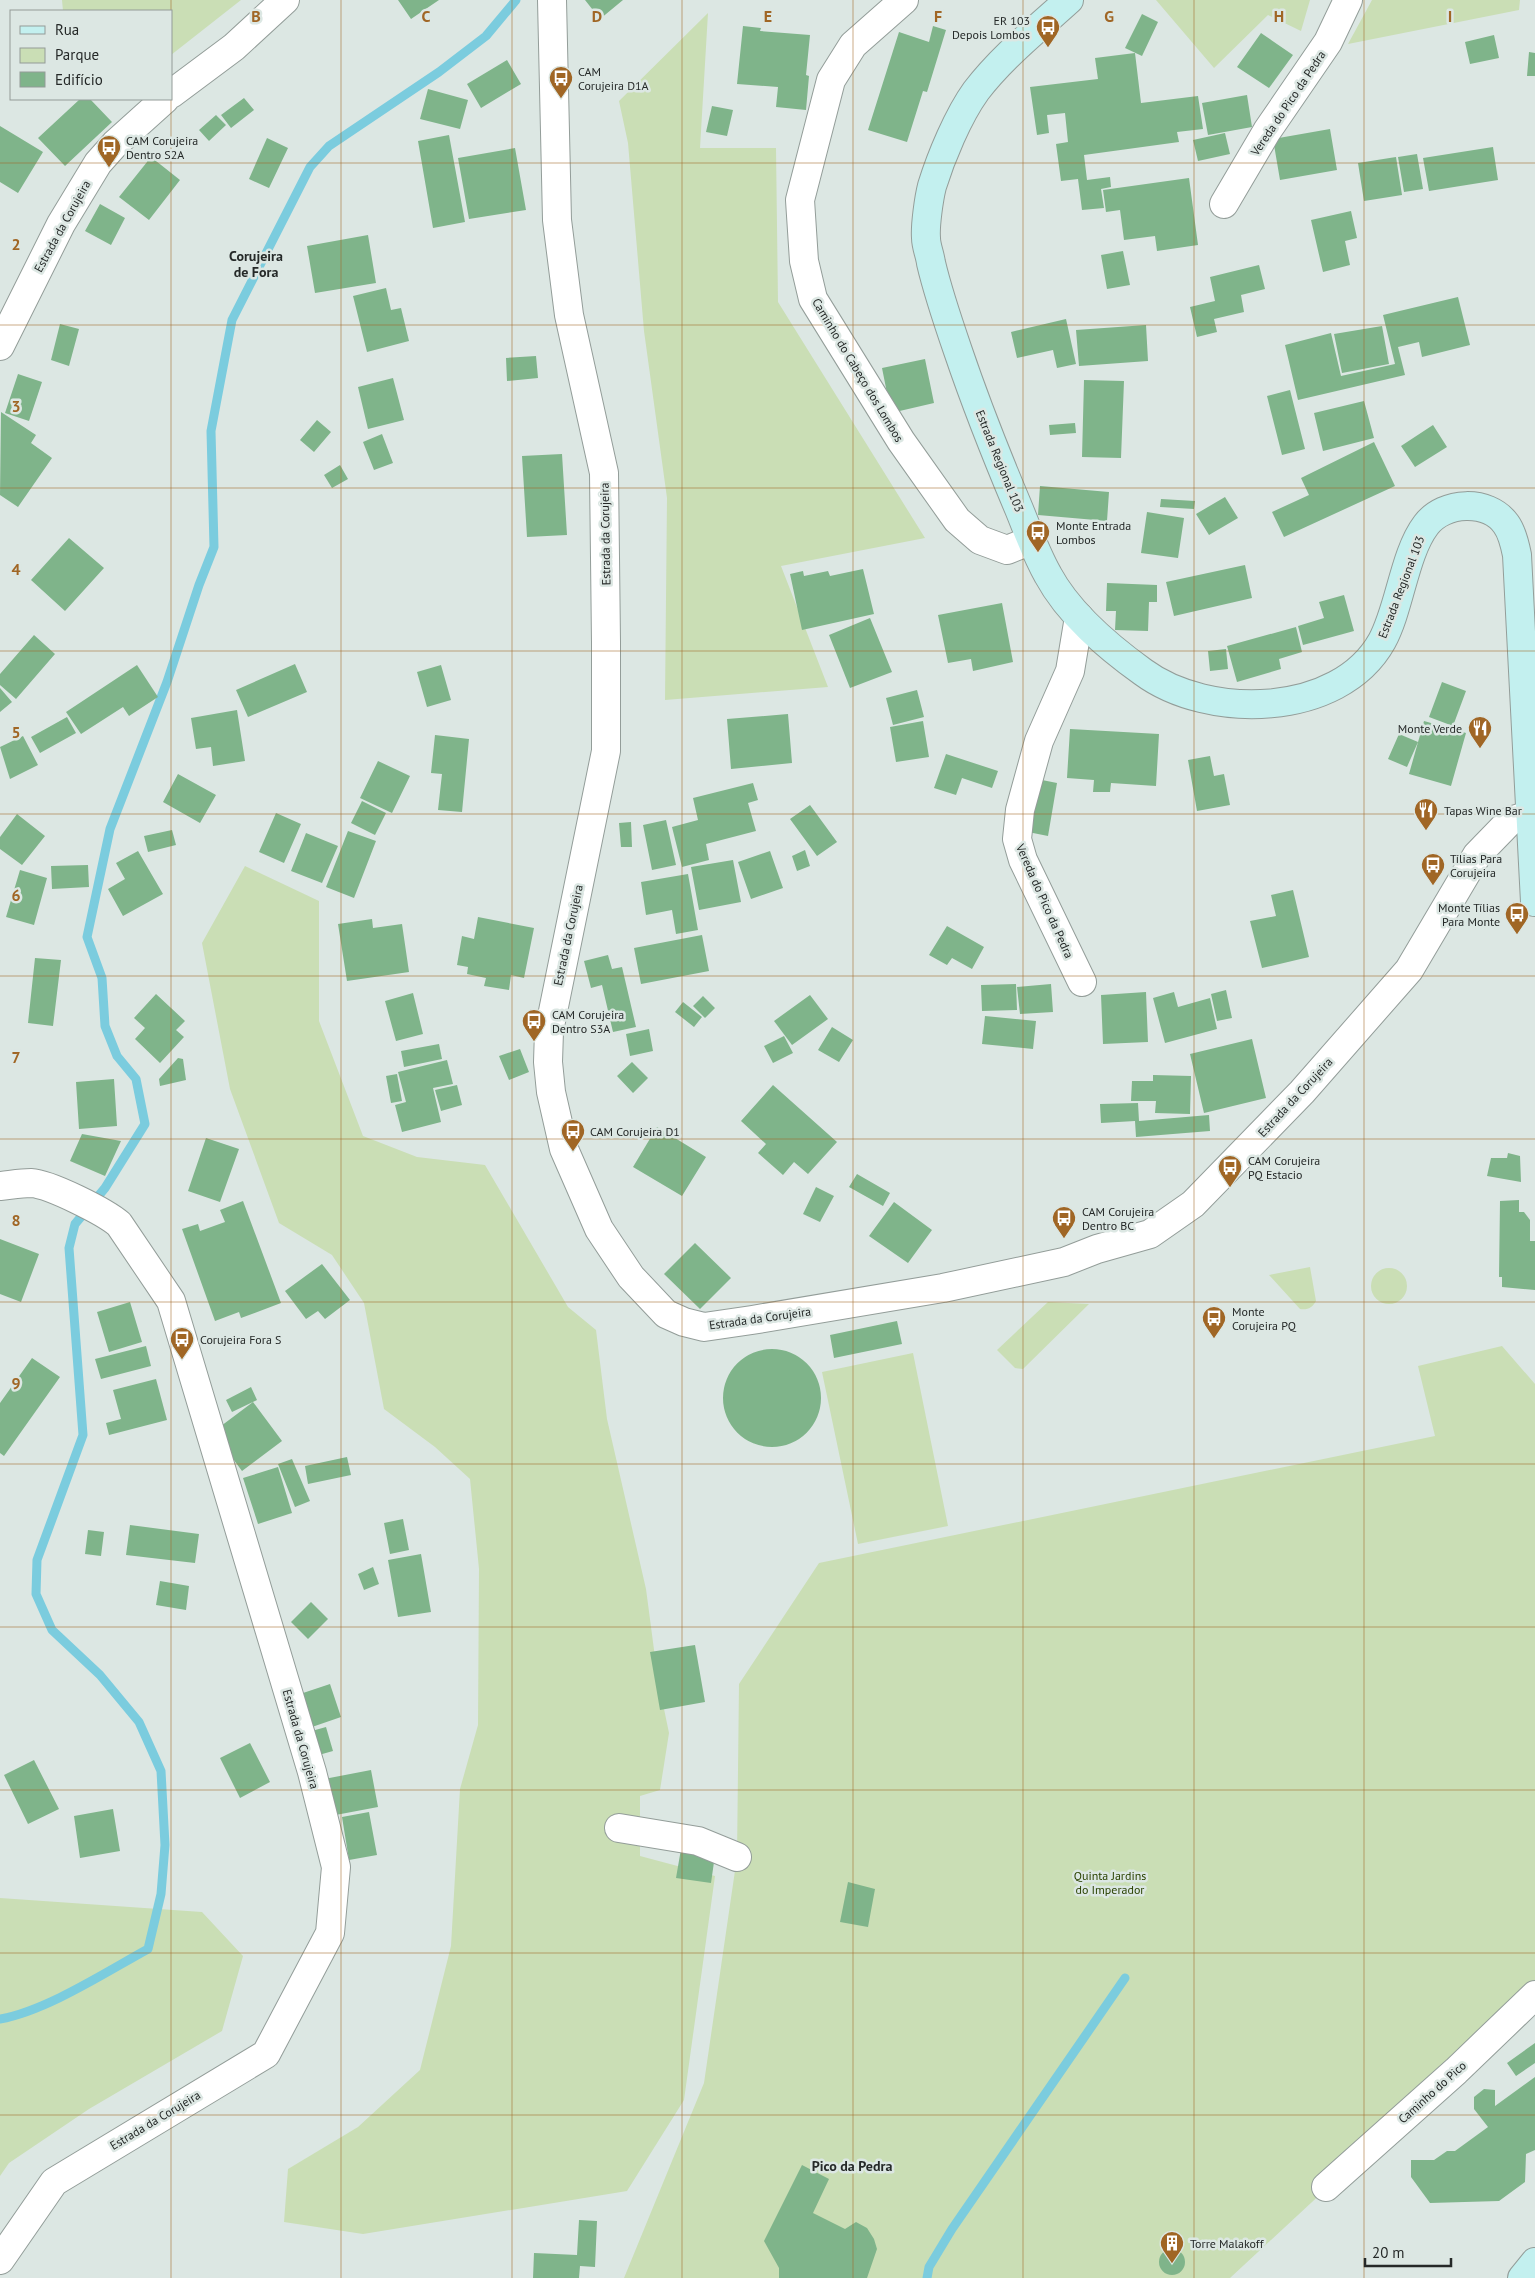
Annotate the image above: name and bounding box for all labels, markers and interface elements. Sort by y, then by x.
text: B [251,6,261,26]
text: C [422,6,431,26]
text: D [592,6,602,26]
text: E [764,6,772,26]
text: F [934,6,942,26]
text: G [1104,6,1114,26]
text: H [1274,6,1284,26]
text: I [1448,6,1452,26]
legend [10,10,172,100]
place label: ER 103 Depois Lombos [952,13,1030,42]
bus stop icon: ER 103 Depois Lombos [1035,14,1061,48]
text: Rua [55,20,79,39]
text: Parque [55,45,99,64]
street label: Vereda do Pico da Pedra [1247,48,1329,159]
place label: CAM Corujeira D1A [578,64,649,93]
bus stop icon: CAM Corujeira D1A [548,65,574,99]
text: Edifício [55,70,103,89]
place label: CAM Corujeira Dentro S2A [126,133,198,162]
bus stop icon: CAM Corujeira Dentro S2A [96,134,122,168]
street label: Estrada da Corujeira [31,177,93,275]
text: 2 [11,234,21,254]
district label: Corujeira de Fora [229,247,283,281]
street label: Caminho do Cabeço dos Lombos [809,295,907,445]
text: 3 [11,396,21,416]
street label: Estrada Regional 103 [973,408,1027,514]
street label: Estrada da Corujeira [597,482,613,586]
place label: Monte Entrada Lombos [1056,518,1131,547]
bus stop icon: Monte Entrada Lombos [1025,519,1051,553]
street label: Estrada Regional 103 [1375,534,1427,640]
text: 4 [11,559,21,579]
restaurant icon: Monte Verde [1467,715,1493,749]
place label: Monte Verde [1398,721,1462,736]
text: 5 [11,722,21,742]
restaurant icon: Tapas Wine Bar [1413,797,1439,831]
place label: Tapas Wine Bar [1444,803,1522,818]
street label: Vereda do Pico da Pedra [1013,841,1077,960]
place label: Tílias Para Corujeira [1450,851,1502,880]
bus stop icon: Tílias Para Corujeira [1420,852,1446,886]
street label: Estrada da Corujeira [550,883,586,987]
text: 6 [11,885,21,905]
place label: Monte Tílias Para Monte [1438,900,1500,929]
bus stop icon: Monte Tílias Para Monte [1504,901,1530,935]
place label: CAM Corujeira Dentro S3A [552,1007,624,1036]
bus stop icon: CAM Corujeira Dentro S3A [521,1008,547,1042]
text: 7 [11,1047,21,1067]
street label: Estrada da Corujeira [1254,1054,1336,1140]
bus stop icon: CAM Corujeira D1 [560,1118,586,1152]
place label: CAM Corujeira D1 [590,1124,680,1139]
place label: CAM Corujeira PQ Estacio [1248,1153,1320,1182]
bus stop icon: CAM Corujeira PQ Estacio [1217,1154,1243,1188]
place label: CAM Corujeira Dentro BC [1082,1204,1154,1233]
bus stop icon: CAM Corujeira Dentro BC [1051,1205,1077,1239]
text: 8 [11,1210,21,1230]
street label: Estrada da Corujeira [708,1303,812,1333]
place label: Monte Corujeira PQ [1232,1304,1297,1333]
bus stop icon: Monte Corujeira PQ [1201,1305,1227,1339]
bus stop icon: Corujeira Fora S [169,1326,195,1360]
place label: Corujeira Fora S [200,1332,281,1347]
text: 9 [11,1373,21,1393]
street label: Estrada da Corujeira [280,1688,322,1791]
park label: Quinta Jardins do Imperador [1074,1868,1146,1897]
street label: Caminho do Pico [1395,2058,1469,2126]
street label: Estrada da Corujeira [107,2087,203,2153]
district label: Pico da Pedra [812,2157,892,2175]
building icon: Torre Malakoff [1159,2230,1185,2264]
place label: Torre Malakoff [1190,2236,1265,2251]
scale bar [1365,2236,1451,2268]
text: 20 m [1372,2243,1405,2262]

